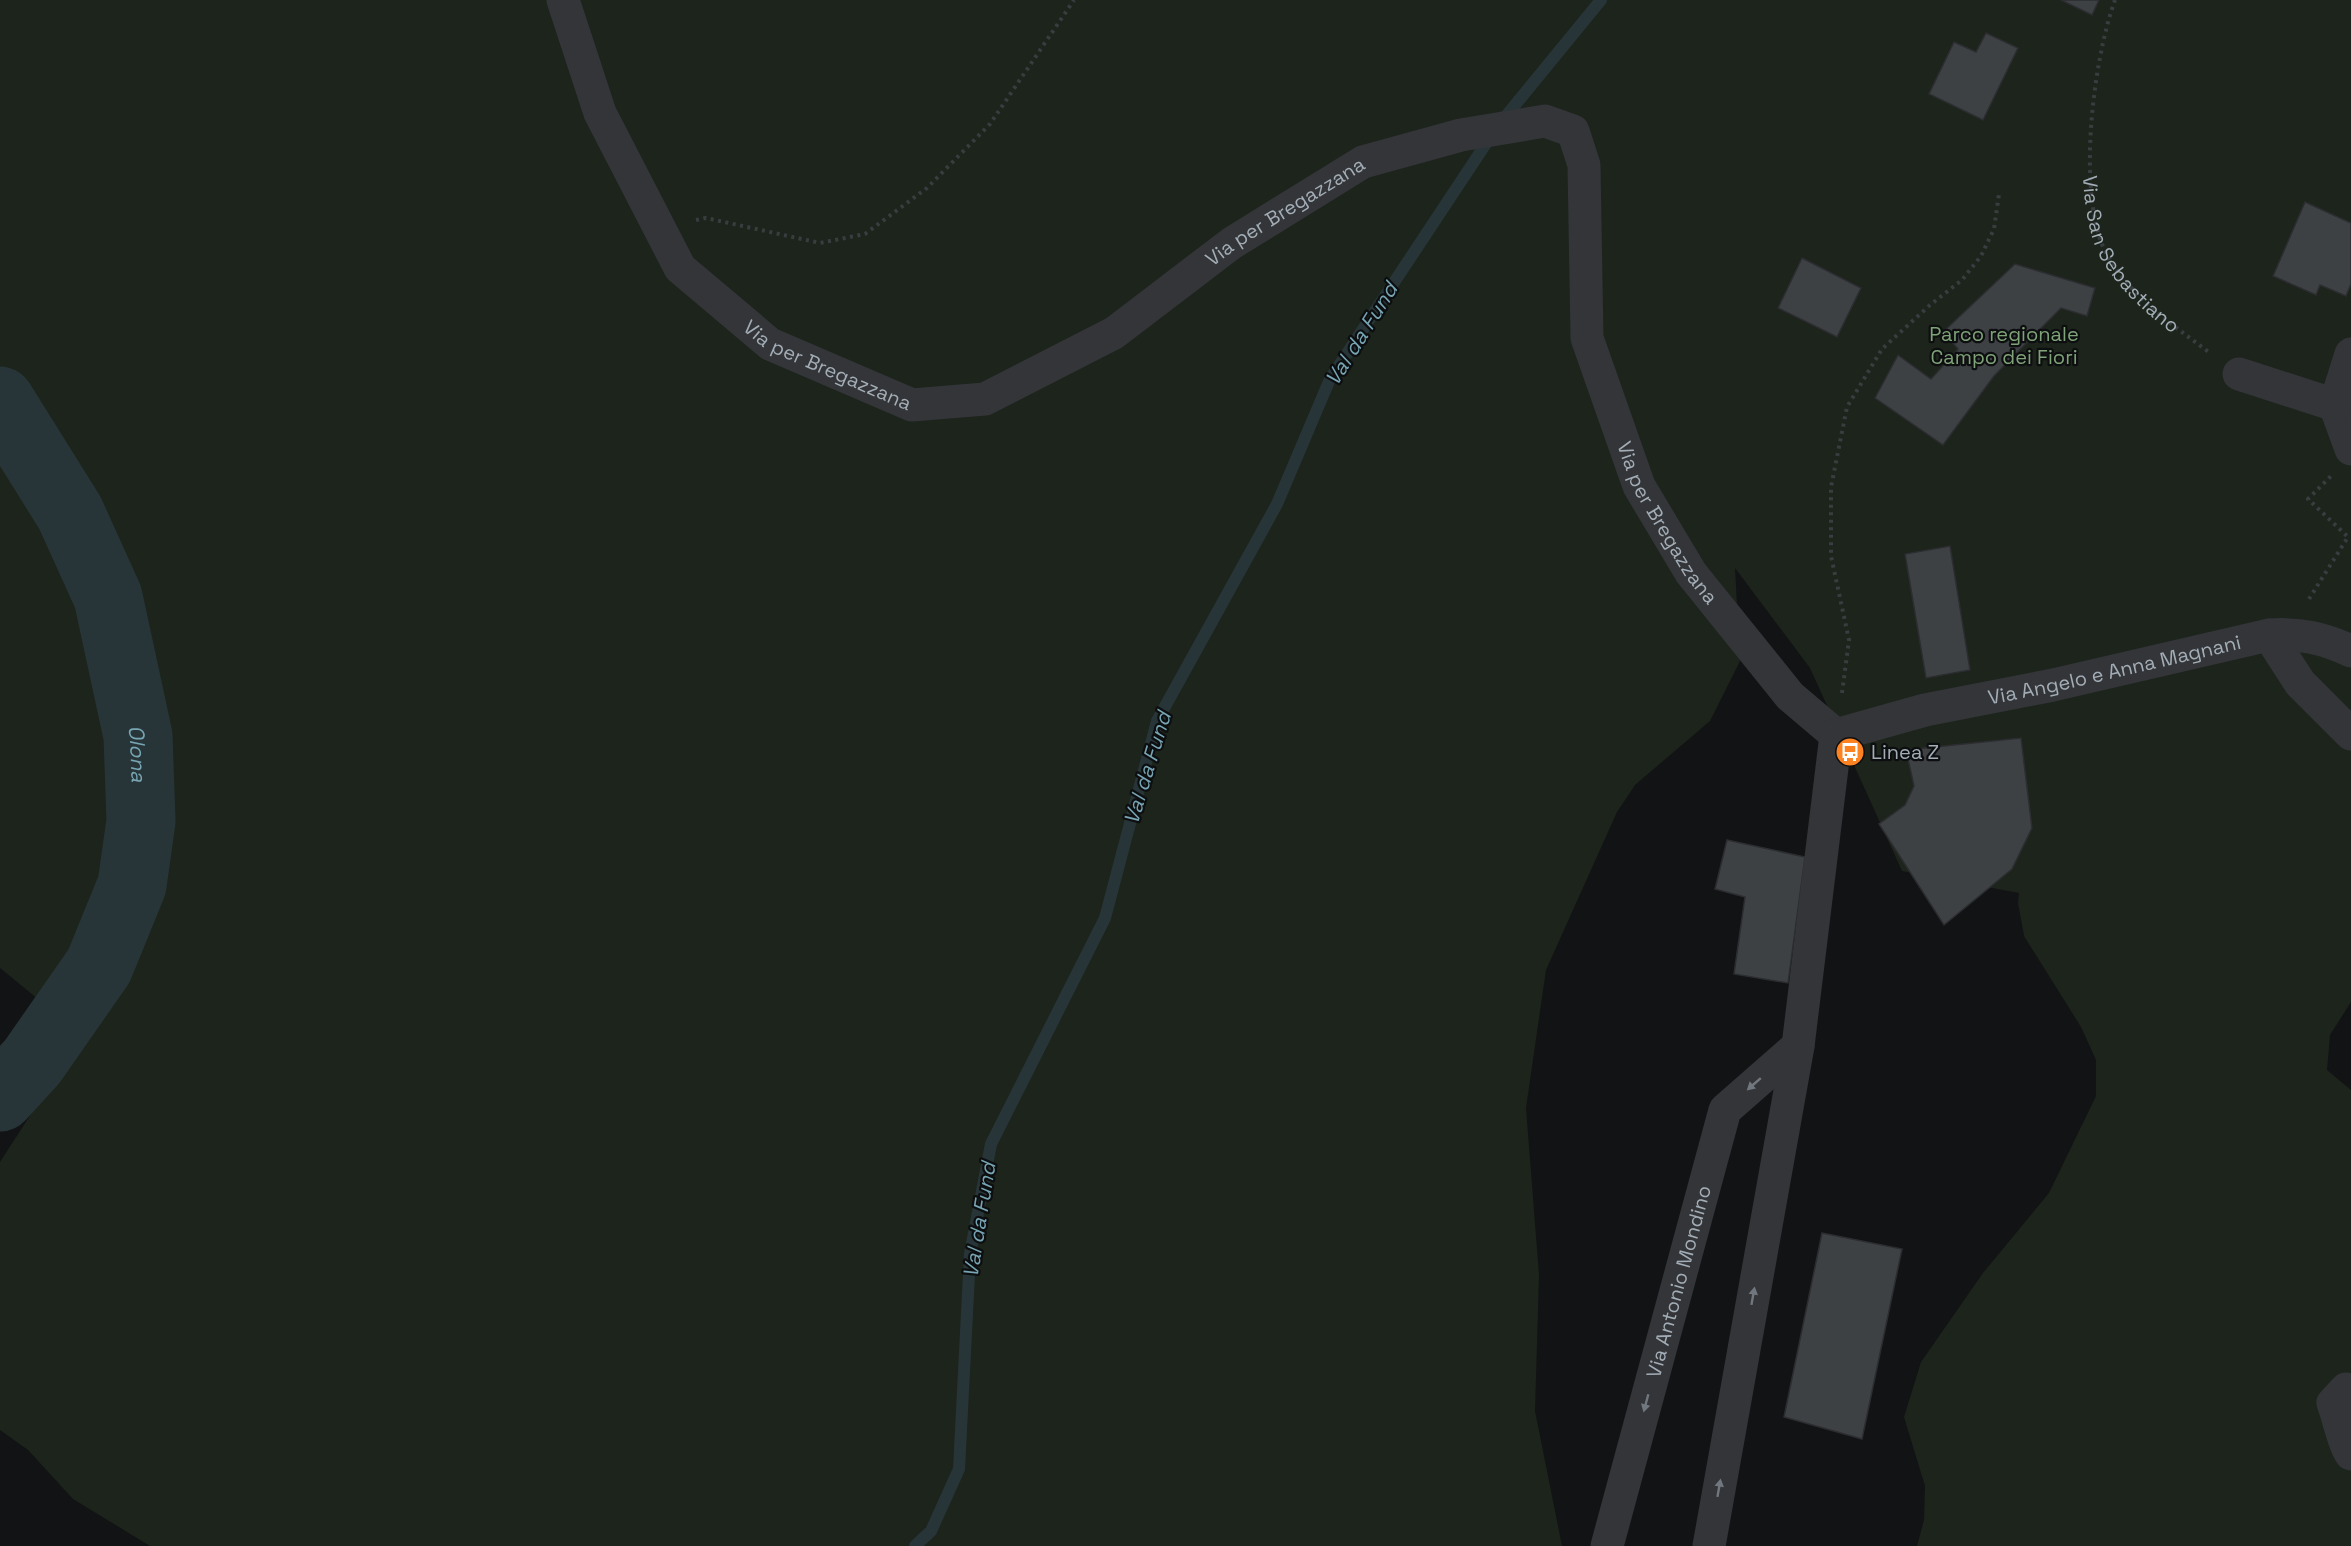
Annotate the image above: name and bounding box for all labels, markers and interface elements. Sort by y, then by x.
street label: Via per Bregazzana [1200,151,1370,272]
street label: Via San Sebastiano [2077,175,2185,339]
water label: Val da Fund [1319,275,1405,391]
street label: Via per Bregazzana [738,314,916,416]
park label: Parco regionale Campo dei Fiori [1929,321,2079,370]
street label: Via per Bregazzana [1611,438,1724,609]
street label: Via Angelo e Anna Magnani [1986,629,2243,710]
water label: Val da Fund [1117,706,1178,828]
water label: Olona [122,722,153,783]
bus stop icon: Linea Z [1834,736,1866,768]
place label: Linea Z [1871,739,1939,765]
one-way arrow [1747,1077,1762,1090]
water label: Val da Fund [957,1158,1002,1280]
street label: Via Antonio Mondino [1640,1182,1717,1381]
one-way arrow [1749,1287,1758,1306]
one-way arrow [1640,1394,1650,1412]
one-way arrow [1715,1479,1724,1498]

